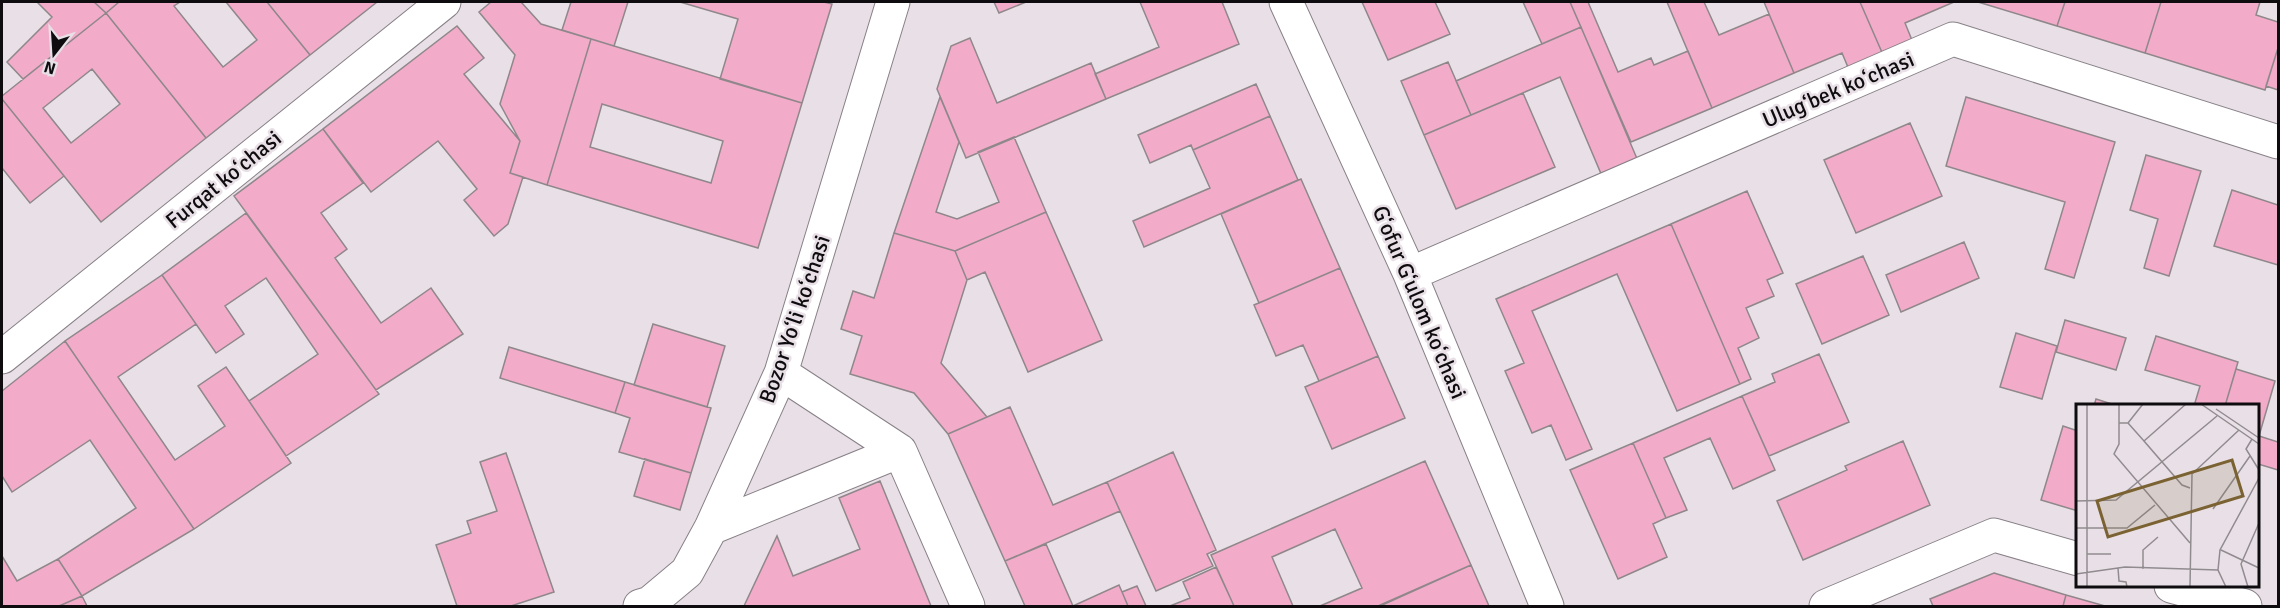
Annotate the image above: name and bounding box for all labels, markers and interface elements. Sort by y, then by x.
north arrow [24,24,84,84]
street label: Ulugʻbek koʻchasi [1758,45,1918,134]
text: N [42,56,58,79]
street label: Furqat koʻchasi [160,125,287,234]
street label: Gʻofur Gʻulom koʻchasi [1367,202,1472,403]
street label: Bozor Yoʻli koʻchasi [753,232,836,407]
inset map [2076,404,2259,587]

